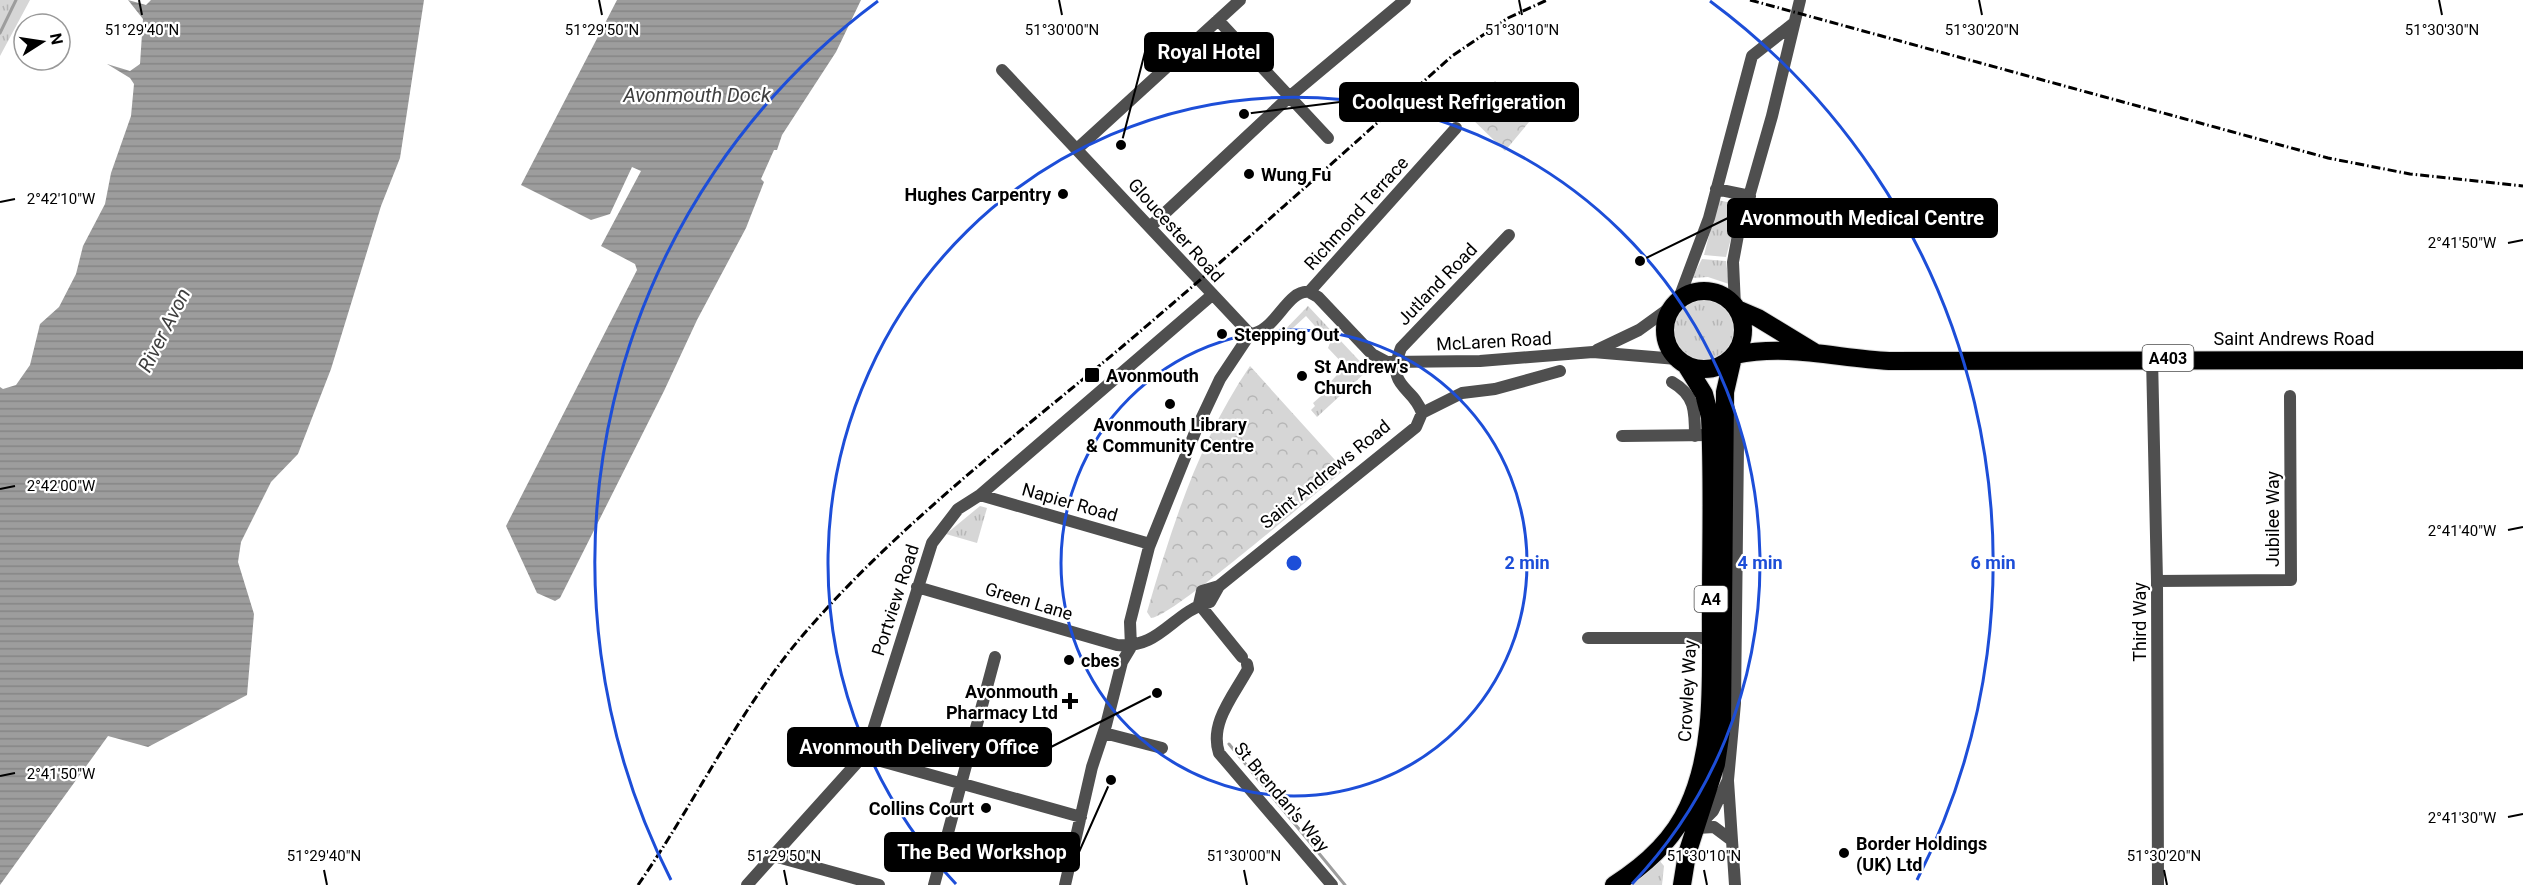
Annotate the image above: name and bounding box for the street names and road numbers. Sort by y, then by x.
street label: Richmond Terrace [1300,152,1412,274]
street label: Gloucester Road [1124,174,1228,286]
street label: Jutland Road [1393,239,1481,329]
street label: McLaren Road [1436,327,1552,355]
street label: Saint Andrews Road [2213,328,2375,349]
road number: A403 [2142,345,2194,371]
street label: Saint Andrews Road [1256,415,1394,533]
street label: Jubilee Way [2262,470,2283,567]
street label: Napier Road [1020,478,1120,526]
street label: Portview Road [867,542,923,658]
street label: Green Lane [983,578,1075,624]
street label: Third Way [2129,582,2150,662]
road number: A4 [1694,586,1728,612]
street label: Crowley Way [1674,639,1700,743]
street label: St Brendan's Way [1230,738,1334,856]

